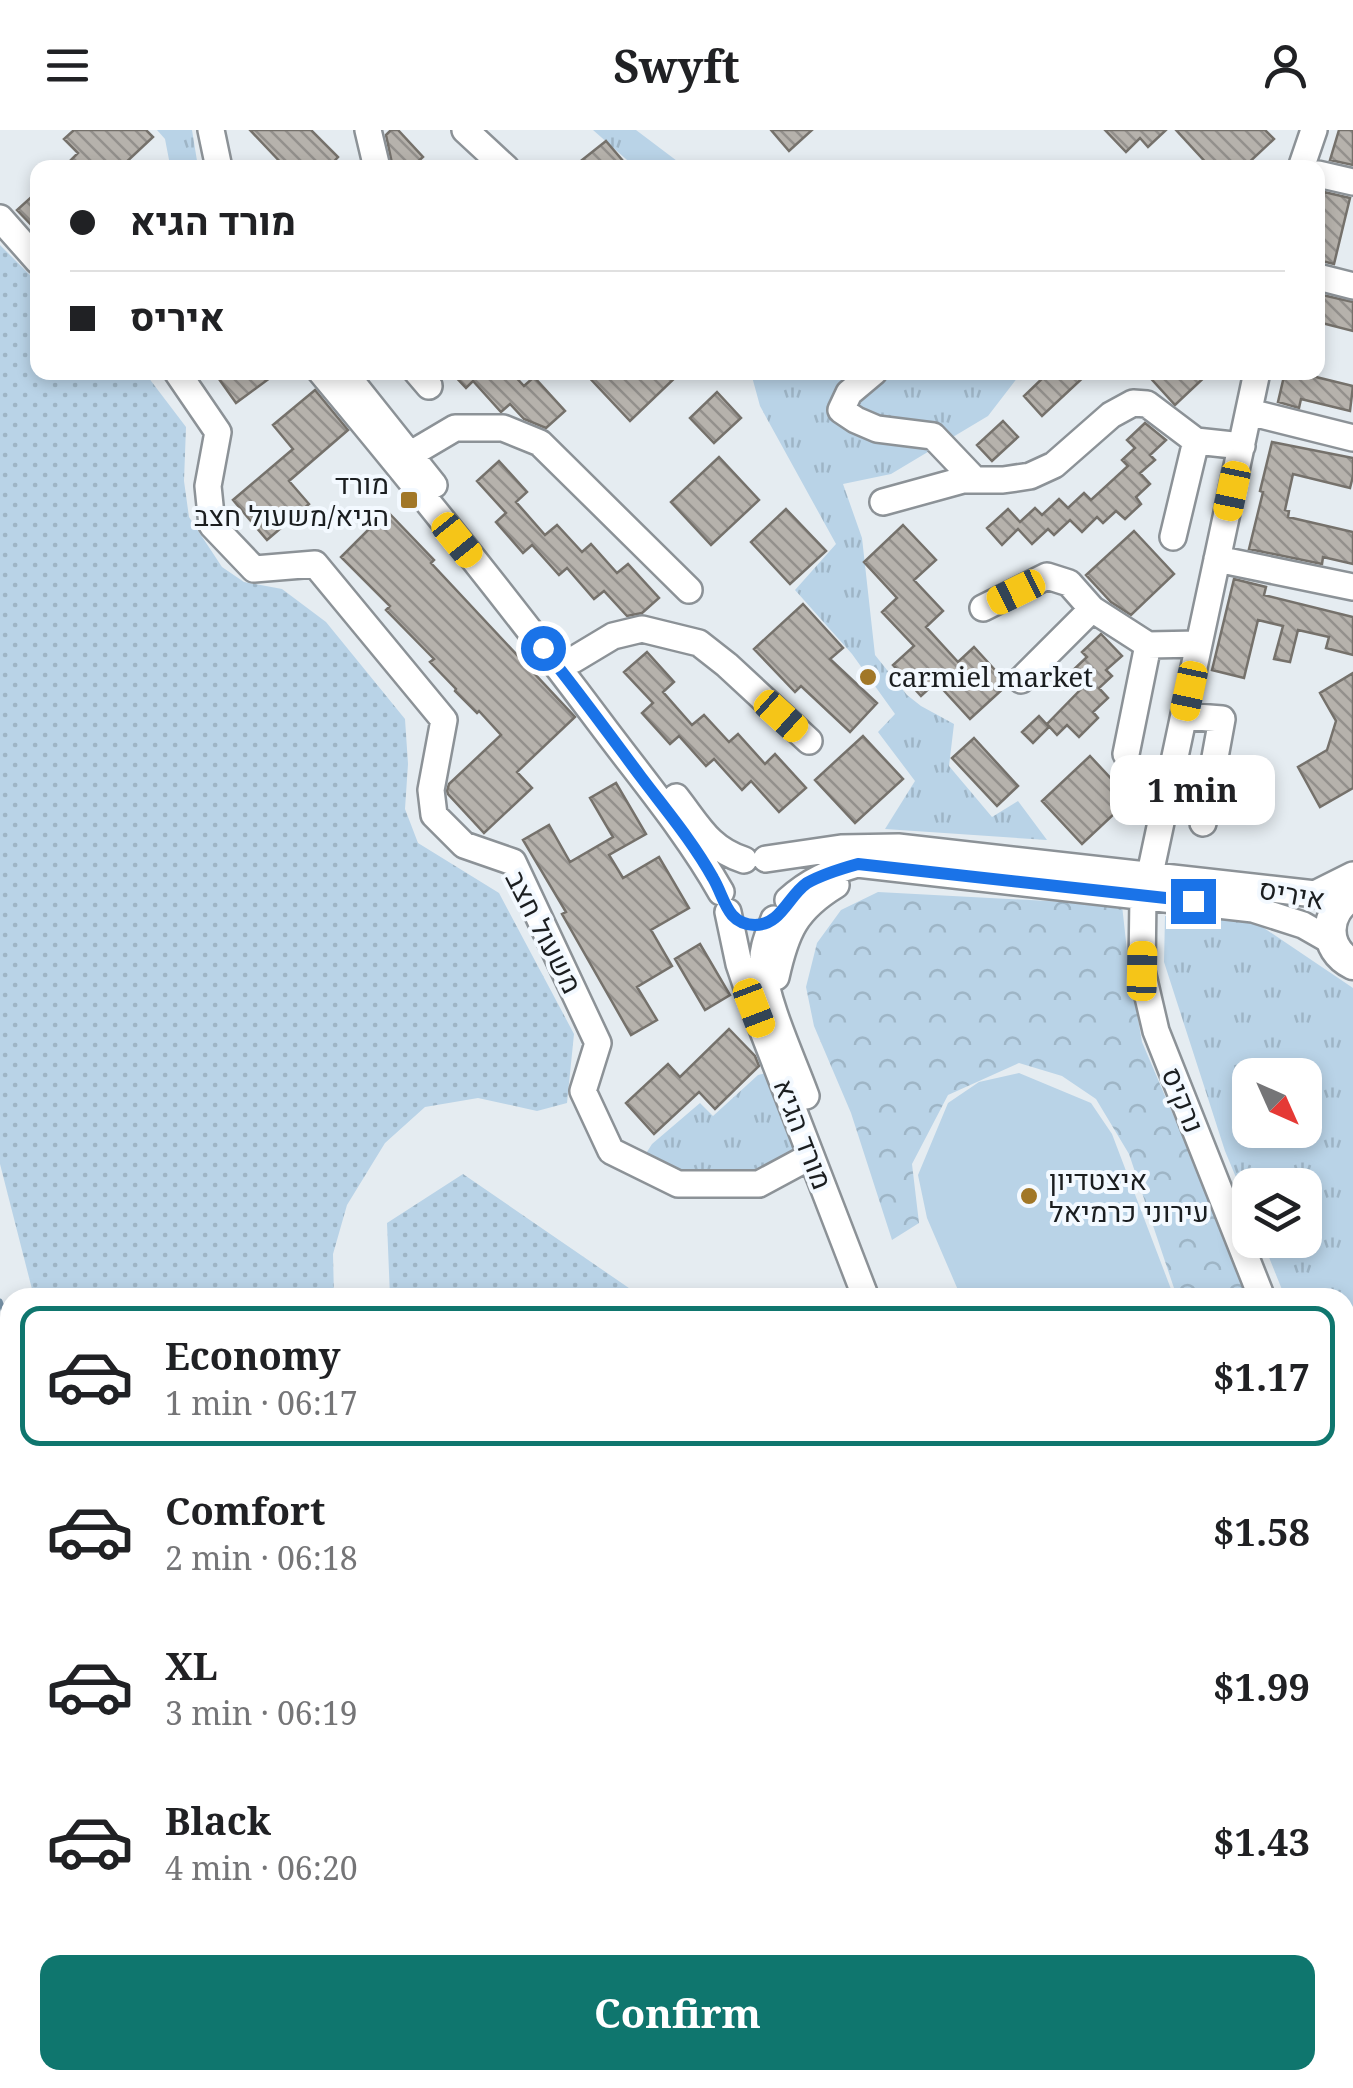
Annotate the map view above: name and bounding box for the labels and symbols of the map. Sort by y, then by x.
car [1211,459,1253,523]
place label: מורד הגיא/משעול חצב [194,464,389,534]
marker: מורד הגיא/משעול חצב [398,489,420,511]
car [426,507,488,573]
car [982,565,1050,619]
route start [521,626,566,671]
place label: carmiel market [888,657,1093,695]
car [1168,659,1210,723]
marker: carmiel market [857,666,879,688]
car [749,685,813,747]
callout: 1 min [1110,756,1276,826]
street label: משעול חצב [498,864,592,1000]
street label: איריס [1256,869,1328,917]
route end [1171,879,1216,924]
car [1126,941,1158,1001]
car [729,975,779,1041]
north arrow [1232,1058,1322,1148]
street label: נרקיס [1154,1061,1214,1138]
street label: מורד הגיא [766,1073,842,1194]
place label: איצטדיון עירוני כרמיאל [1049,1160,1209,1230]
marker: איצטדיון עירוני כרמיאל [1018,1185,1040,1207]

